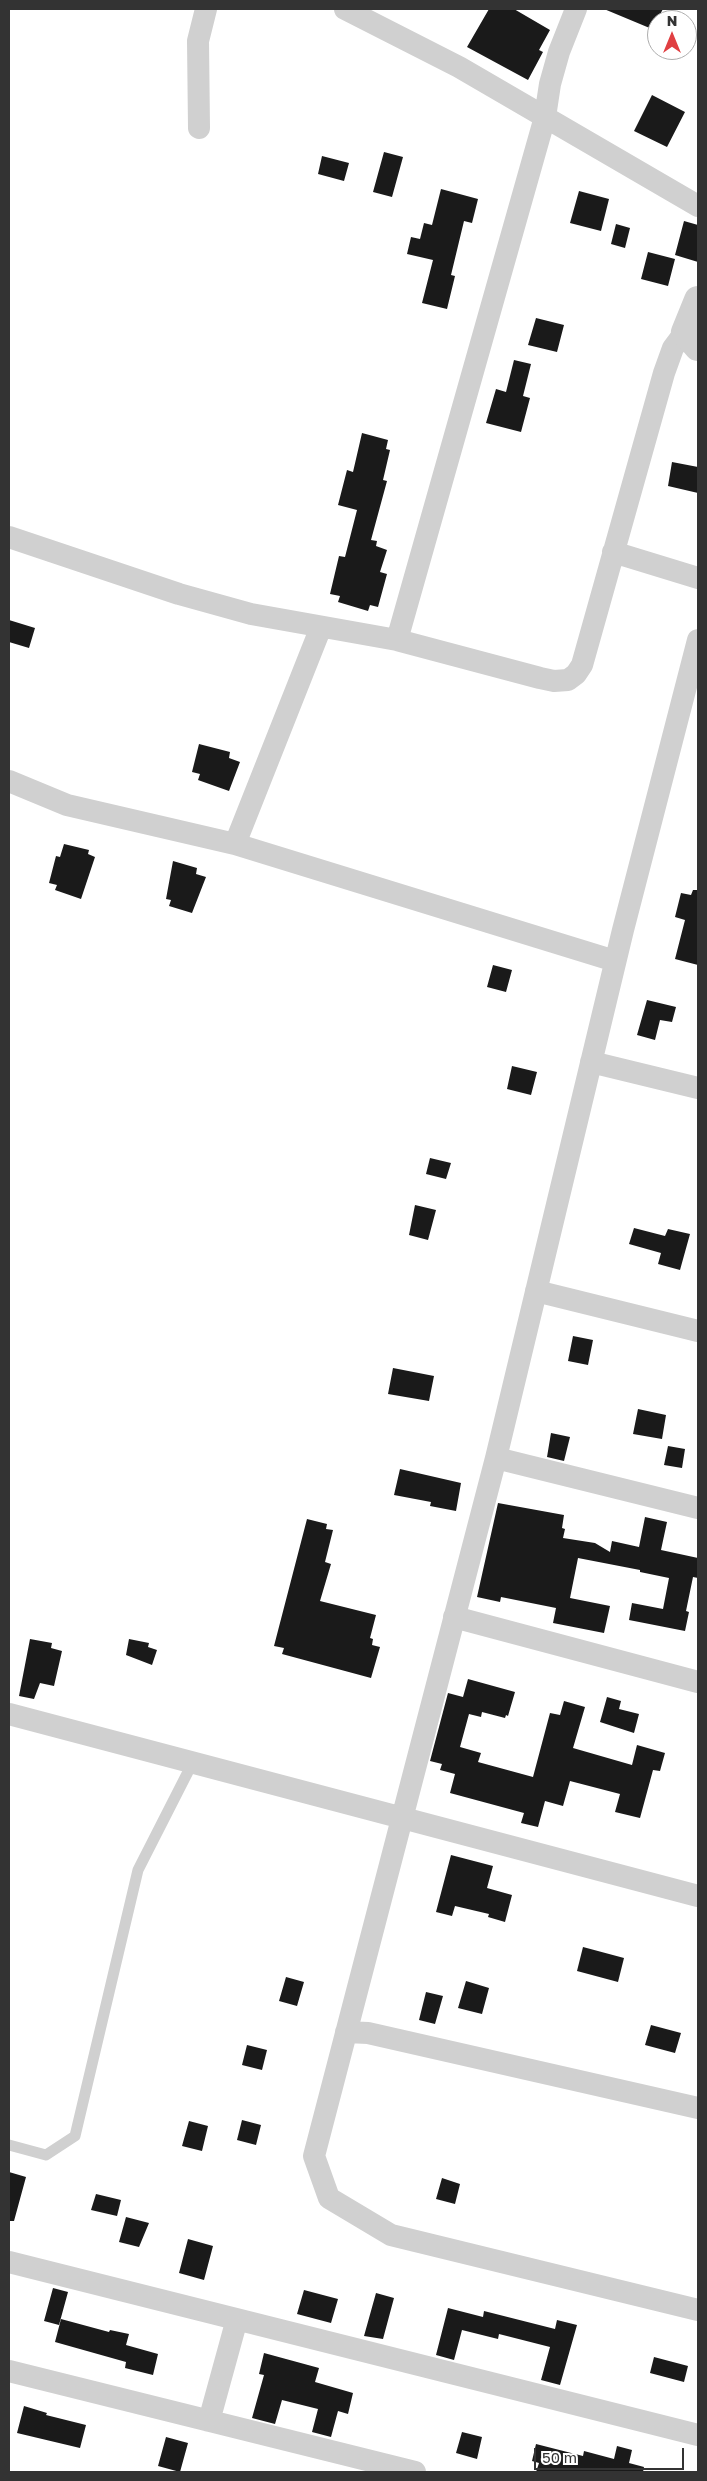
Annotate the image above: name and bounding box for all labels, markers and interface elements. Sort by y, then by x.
north arrow [647,10,697,60]
text: N [667,12,677,29]
scale bar [537,2438,687,2470]
text: 50 m [542,2448,577,2466]

